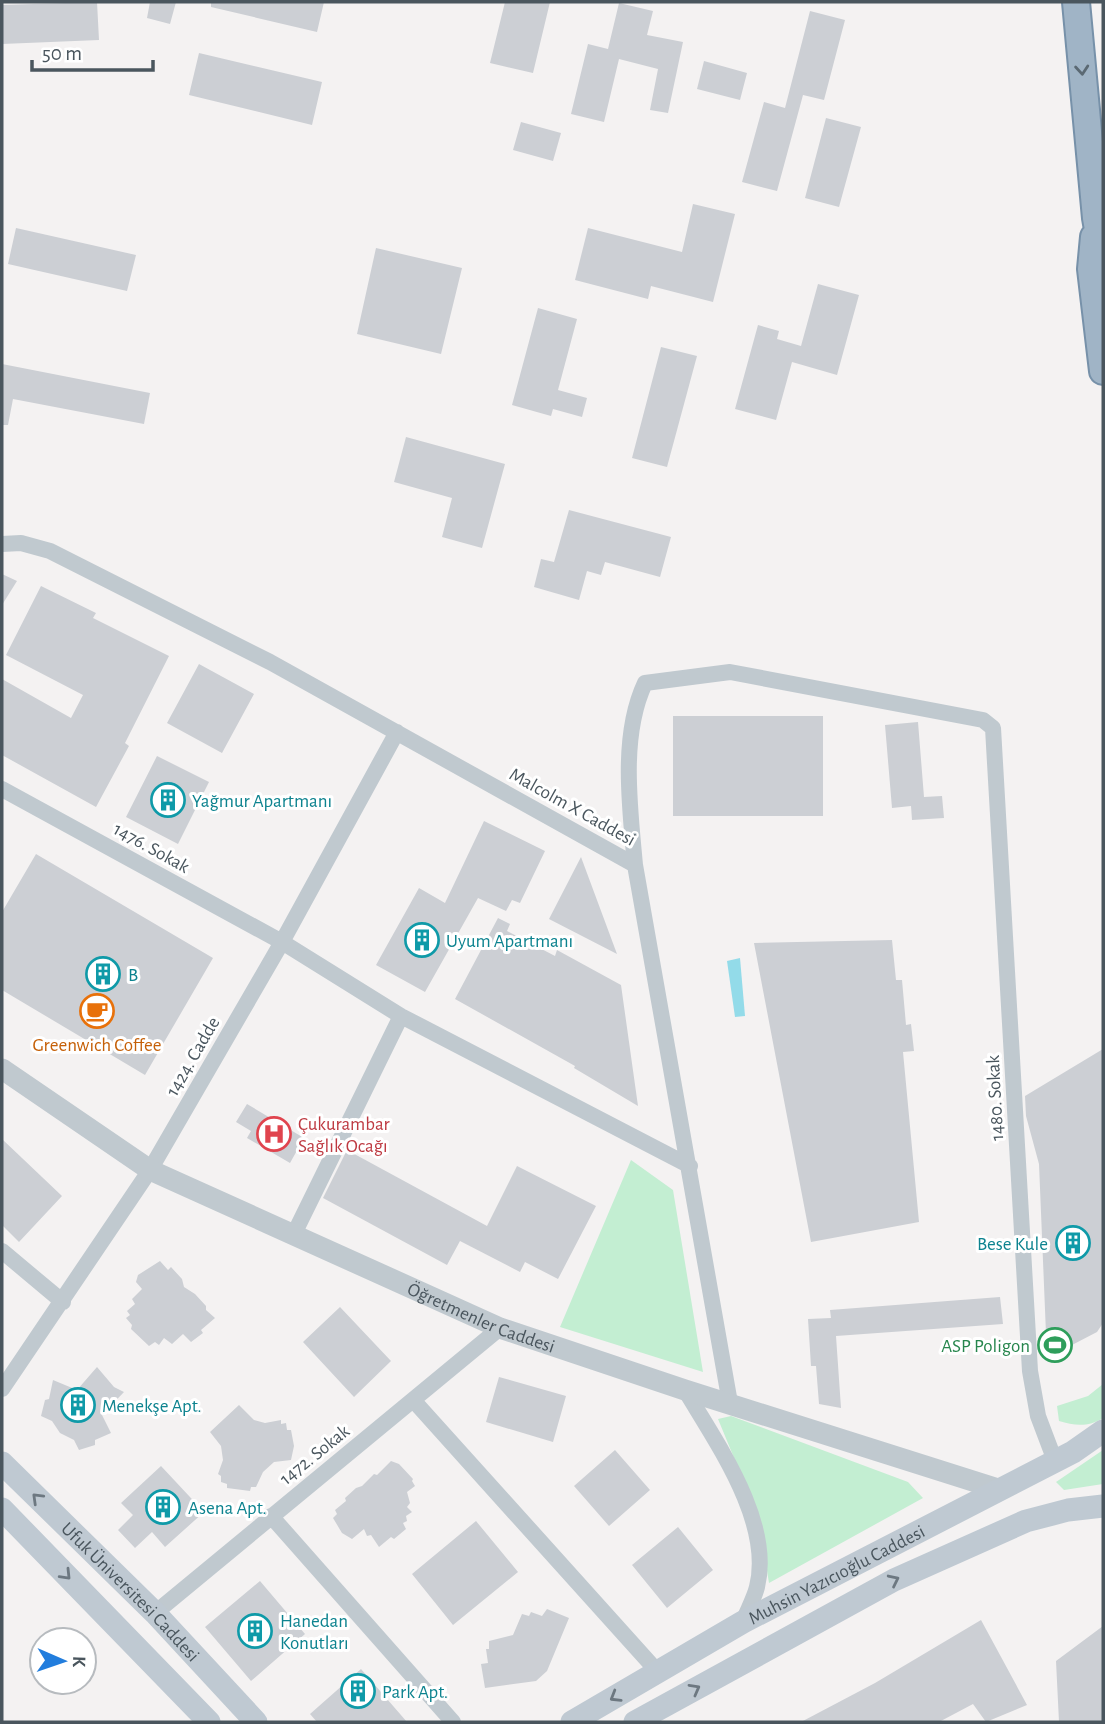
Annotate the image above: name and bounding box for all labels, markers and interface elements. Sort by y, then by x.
scale bar [32,28,152,72]
text: 50 m [42,43,82,64]
one-way arrow [1074,65,1089,76]
street label: Malcolm X Caddesi [506,765,639,850]
building icon: Yağmur Apartmanı [149,781,187,819]
place label: Yağmur Apartmanı [192,792,332,811]
street label: 1476. Sokak [110,820,193,877]
building icon: Uyum Apartmanı [403,921,441,959]
place label: Uyum Apartmanı [446,932,573,951]
building icon: B [84,955,122,993]
place label: B [128,966,138,985]
cafe icon: Greenwich Coffee [78,992,116,1030]
street label: 1424. Cadde [163,1014,224,1100]
place label: Greenwich Coffee [33,1036,161,1055]
street label: 1480. Sokak [984,1054,1007,1141]
hospital icon: Çukurambar Sağlık Ocağı [255,1115,293,1153]
place label: Çukurambar Sağlık Ocağı [298,1115,390,1156]
building icon: Bese Kule [1054,1224,1092,1262]
place label: Bese Kule [977,1235,1048,1254]
street label: Öğretmenler Caddesi [404,1279,557,1357]
sports icon: ASP Poligon [1036,1326,1074,1364]
place label: ASP Poligon [941,1337,1030,1356]
building icon: Menekşe Apt. [59,1386,97,1424]
place label: Menekşe Apt. [102,1397,202,1416]
street label: 1472. Sokak [277,1421,354,1489]
building icon: Asena Apt. [144,1488,182,1526]
one-way arrow [32,1493,45,1506]
place label: Asena Apt. [188,1499,267,1518]
street label: Ufuk Üniversitesi Caddesi [57,1519,203,1666]
street label: Muhsin Yazıcıoğlu Caddesi [746,1522,928,1629]
one-way arrow [58,1567,71,1580]
one-way arrow [887,1575,899,1589]
building icon: Hanedan Konutları [236,1612,274,1650]
place label: Hanedan Konutları [280,1612,349,1653]
north arrow [28,1626,98,1696]
text: K [69,1656,88,1668]
building icon: Park Apt. [339,1672,377,1710]
place label: Park Apt. [382,1683,448,1702]
one-way arrow [687,1684,700,1698]
one-way arrow [609,1688,622,1701]

